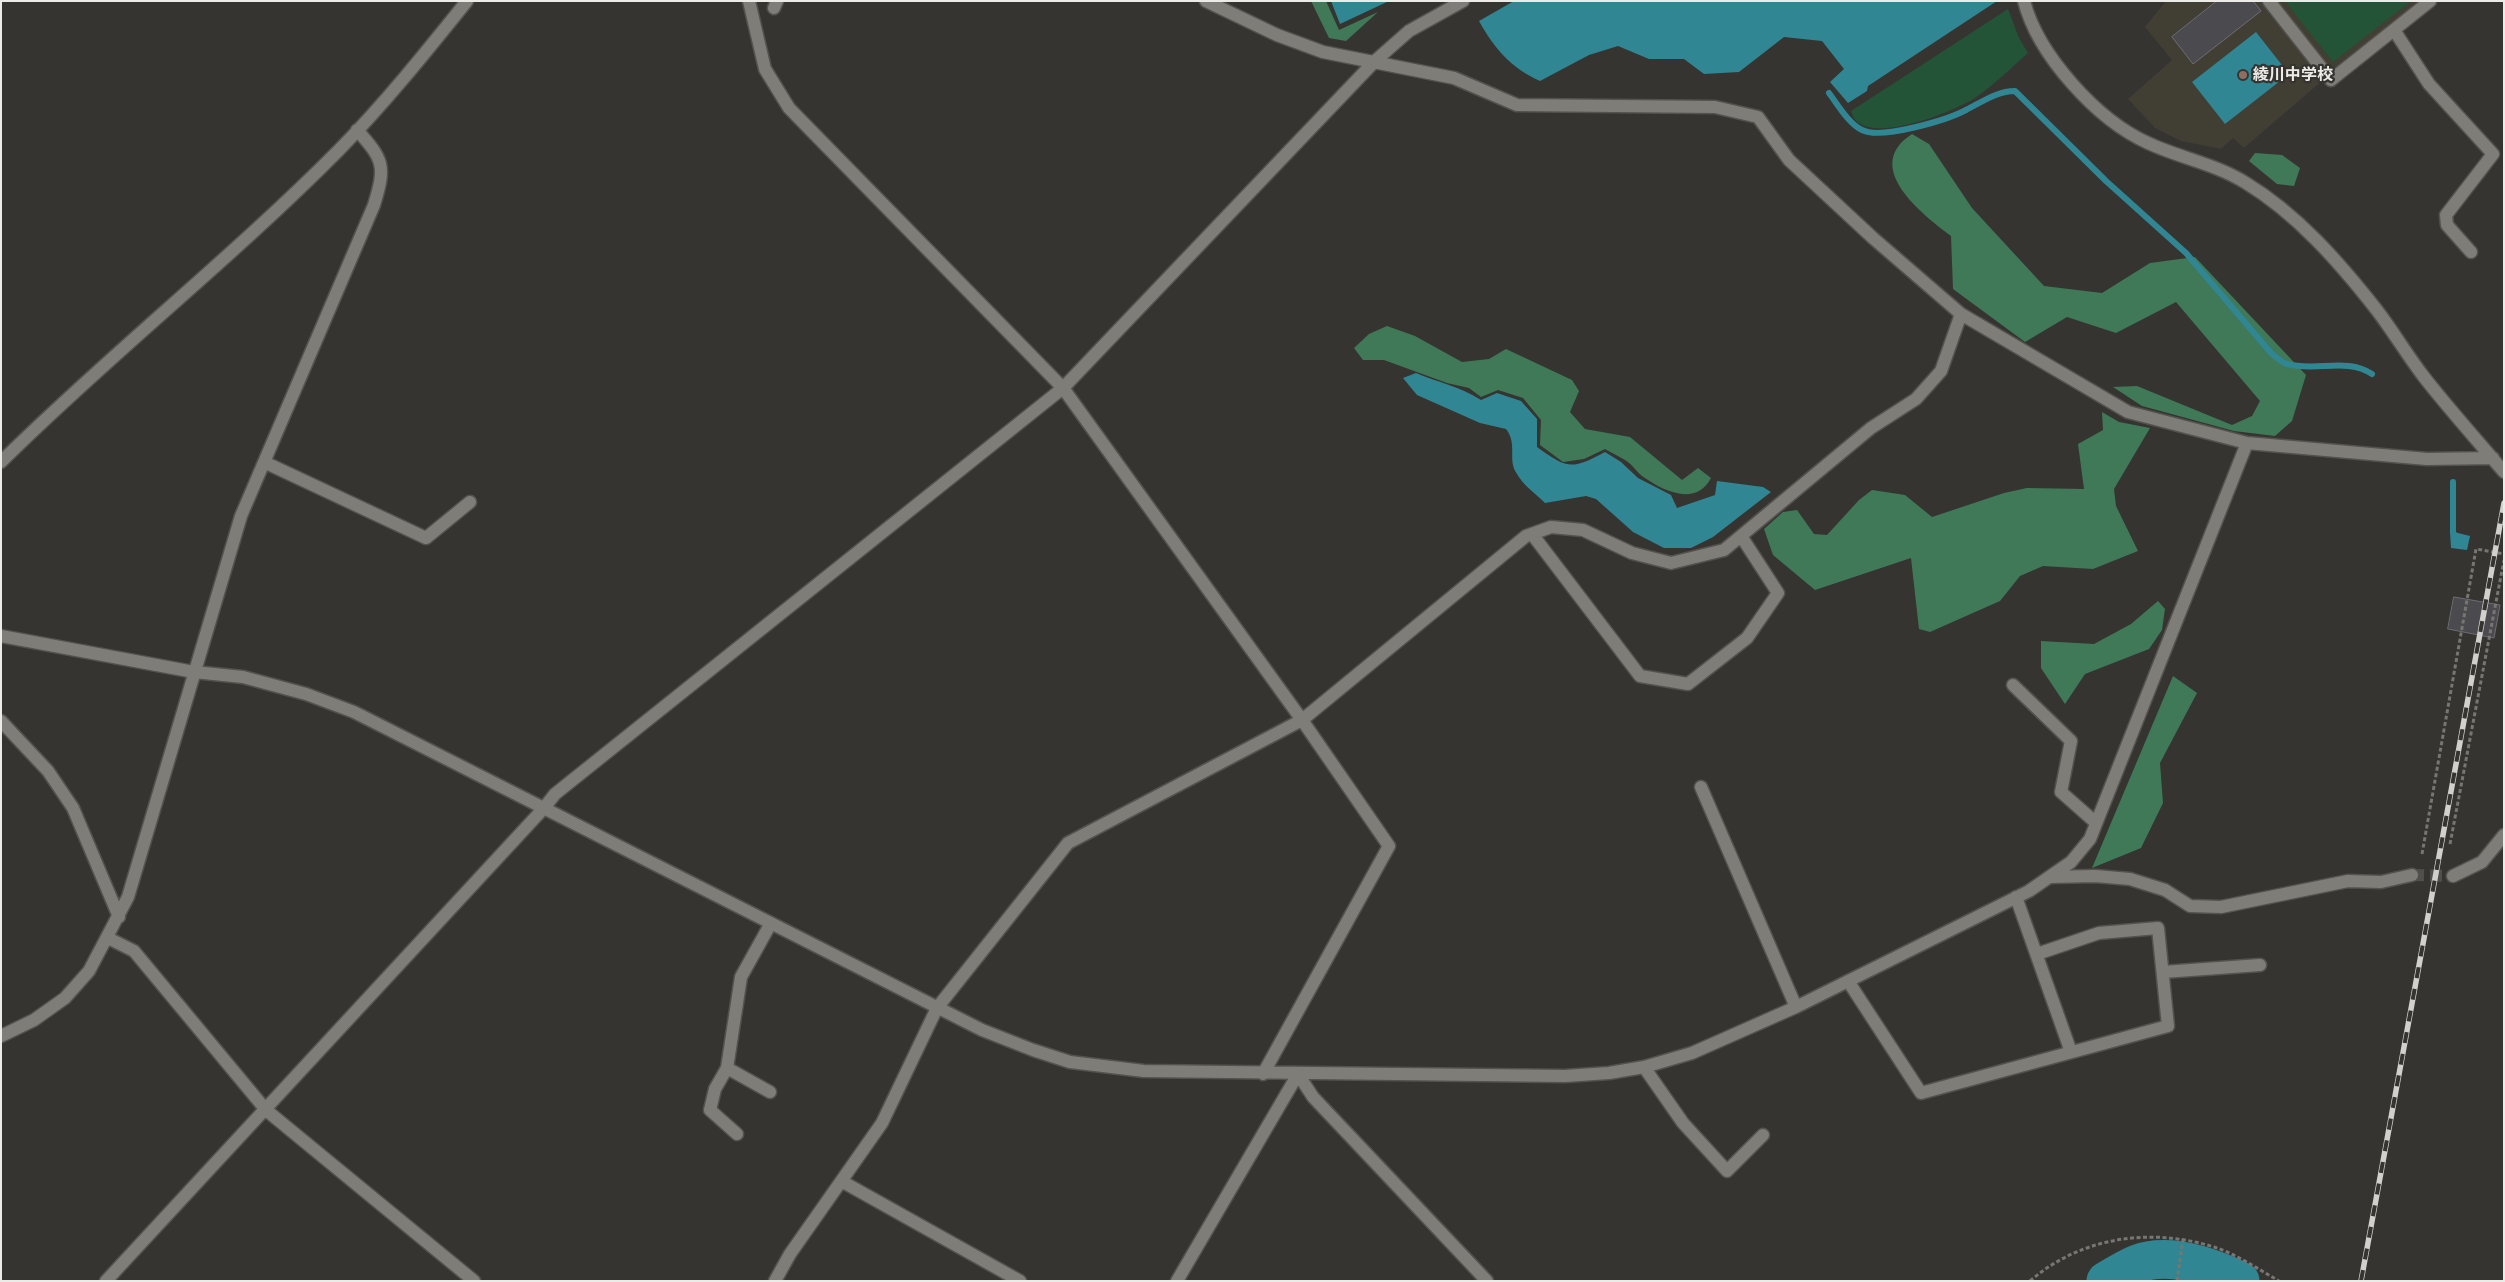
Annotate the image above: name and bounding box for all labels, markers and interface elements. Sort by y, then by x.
place label: 綾川中学校 [2253,65,2333,85]
marker: 綾川中学校 [2237,69,2249,81]

